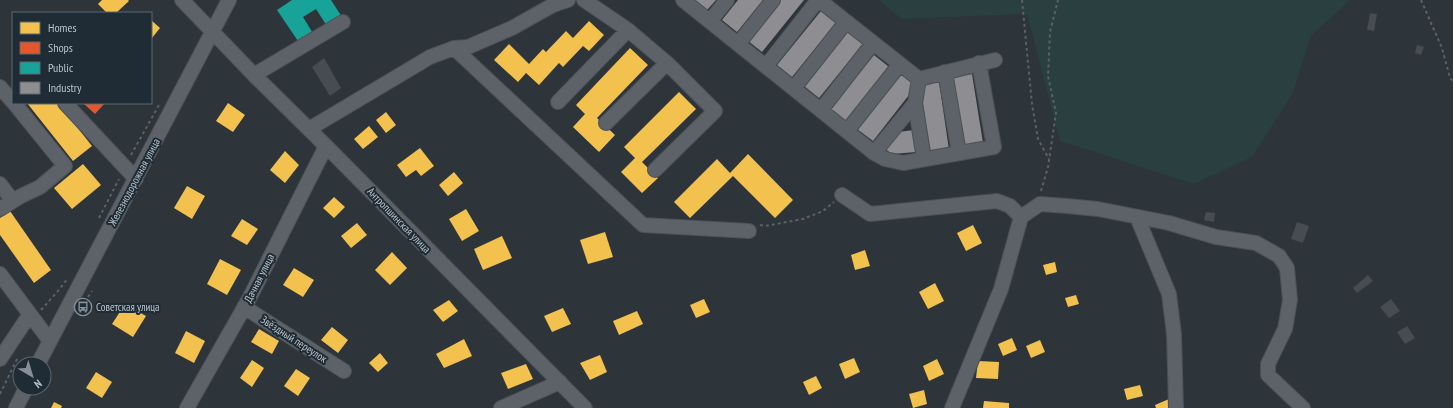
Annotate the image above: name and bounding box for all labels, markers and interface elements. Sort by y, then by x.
legend [12,12,152,104]
text: Homes [48,20,76,35]
text: Shops [48,40,73,55]
text: Public [48,60,74,75]
text: Industry [48,80,82,95]
street label: Железнодорожная улица [105,136,163,229]
street label: Антропшинская улица [364,184,434,256]
street label: Дачная улица [241,251,277,305]
bus stop icon: Советская улица [73,297,93,317]
place label: Советская улица [96,300,160,314]
street label: Звёздный переулок [258,312,330,366]
north arrow [12,356,52,396]
text: N [31,377,45,391]

